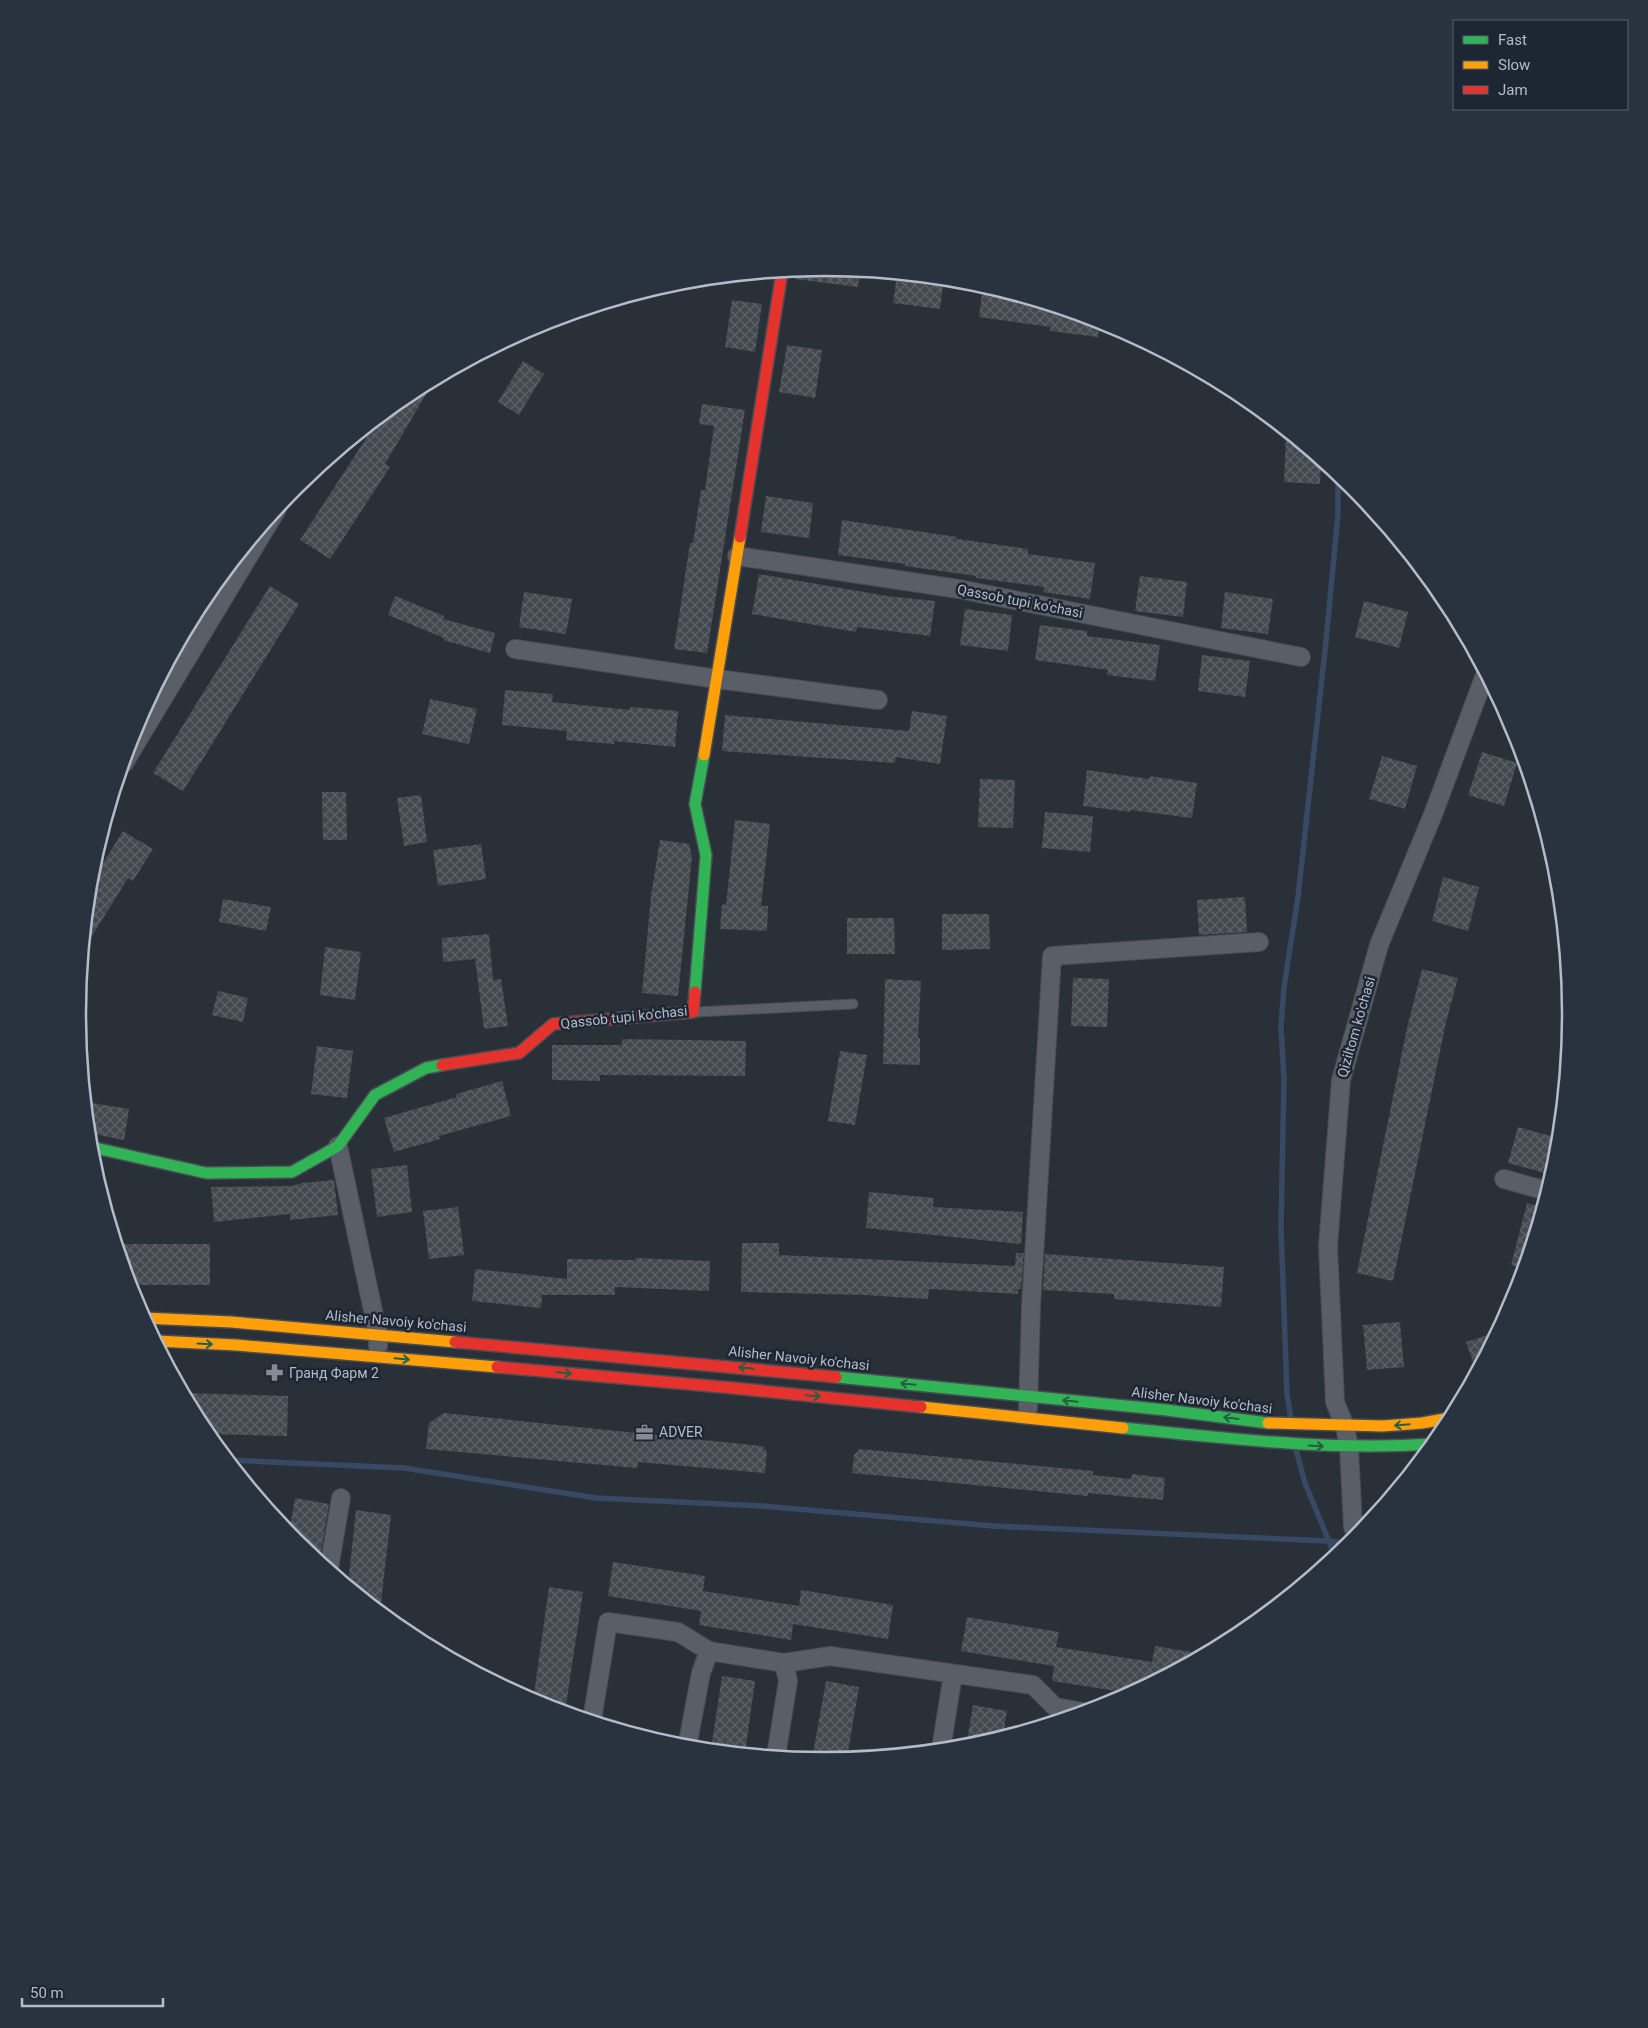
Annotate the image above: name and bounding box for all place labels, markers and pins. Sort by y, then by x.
pharmacy icon: Гранд Фарм 2 [265,1363,285,1383]
place label: Гранд Фарм 2 [289,1365,379,1381]
office icon: ADVER [635,1422,655,1442]
place label: ADVER [659,1424,703,1440]

